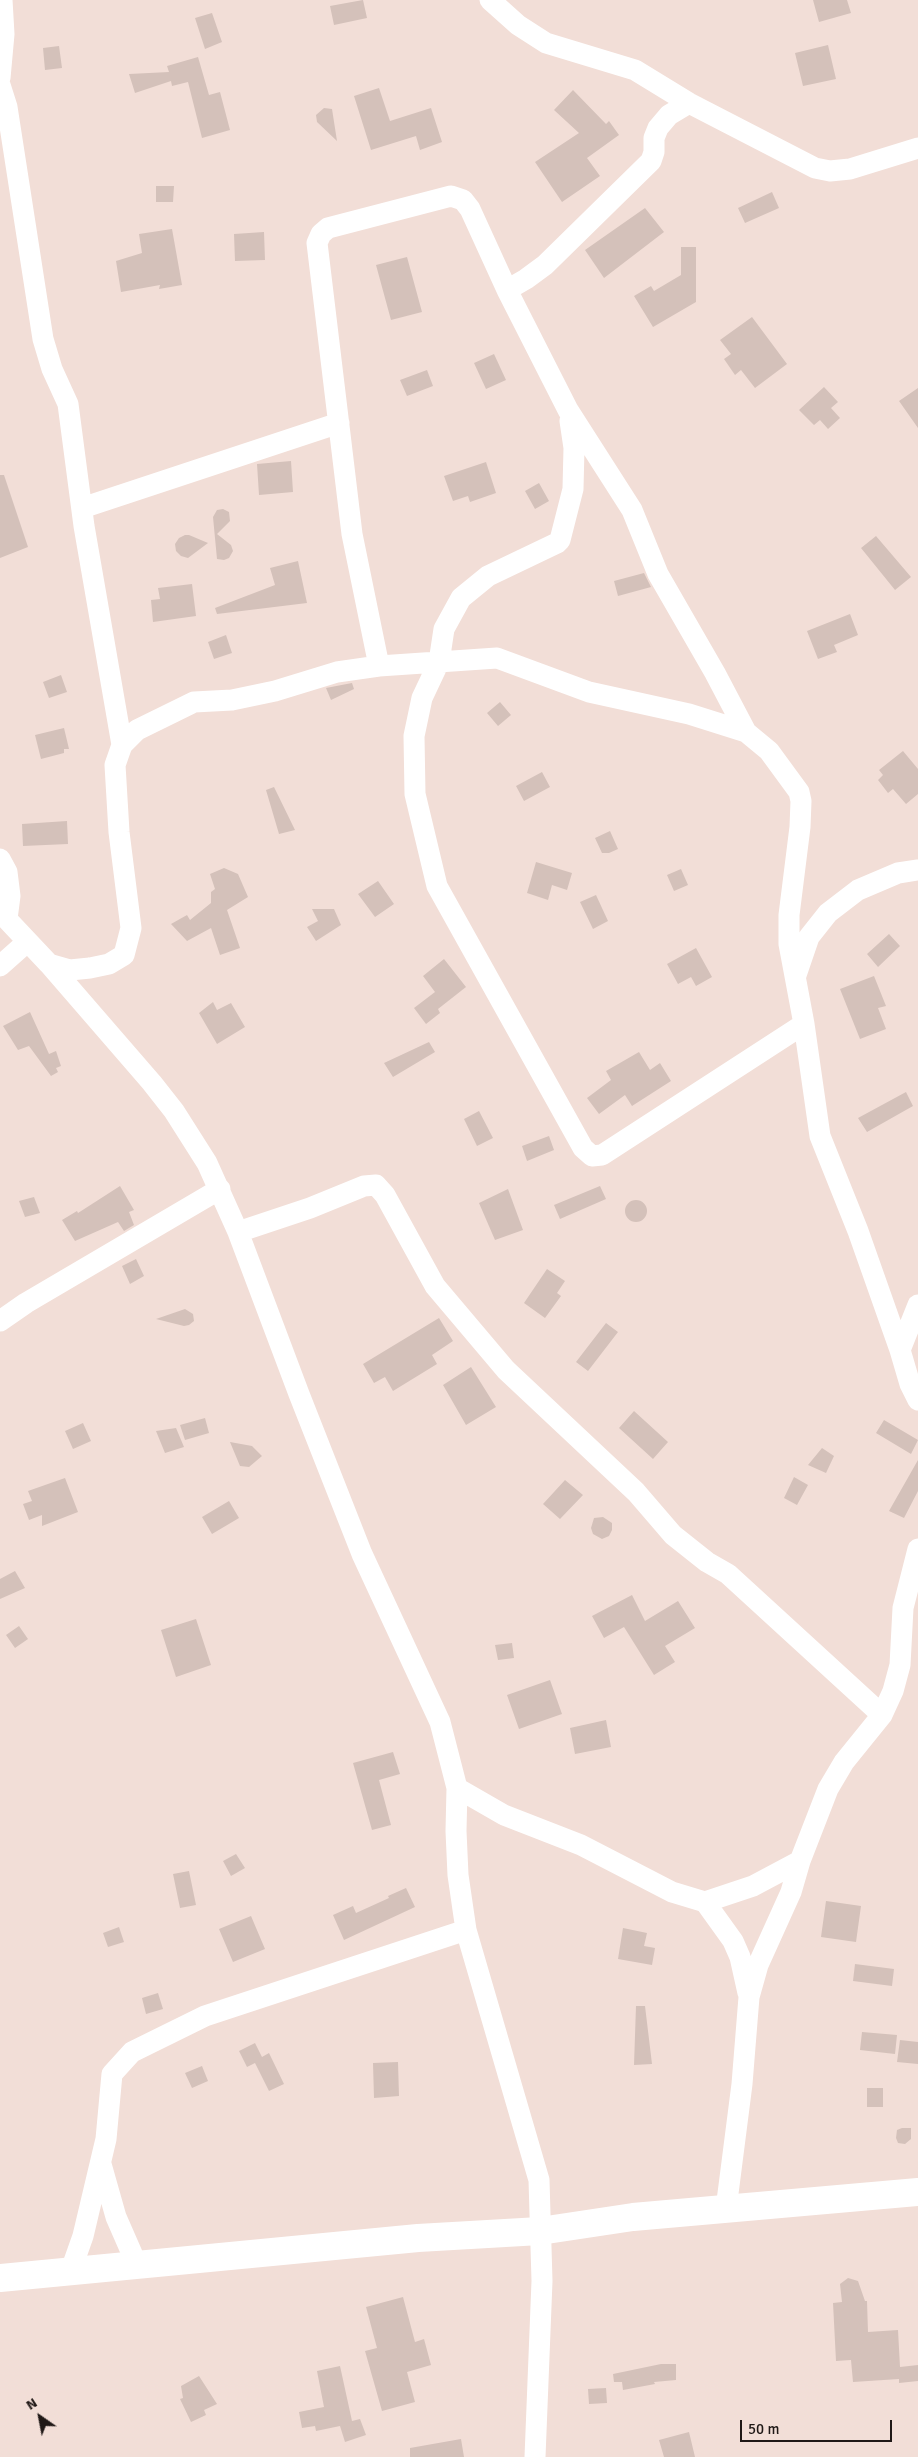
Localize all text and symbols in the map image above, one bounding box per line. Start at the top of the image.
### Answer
north arrow [15,2392,65,2442]
text: N [23,2394,40,2414]
scale bar [743,2410,896,2442]
text: 50 m [748,2420,779,2438]

